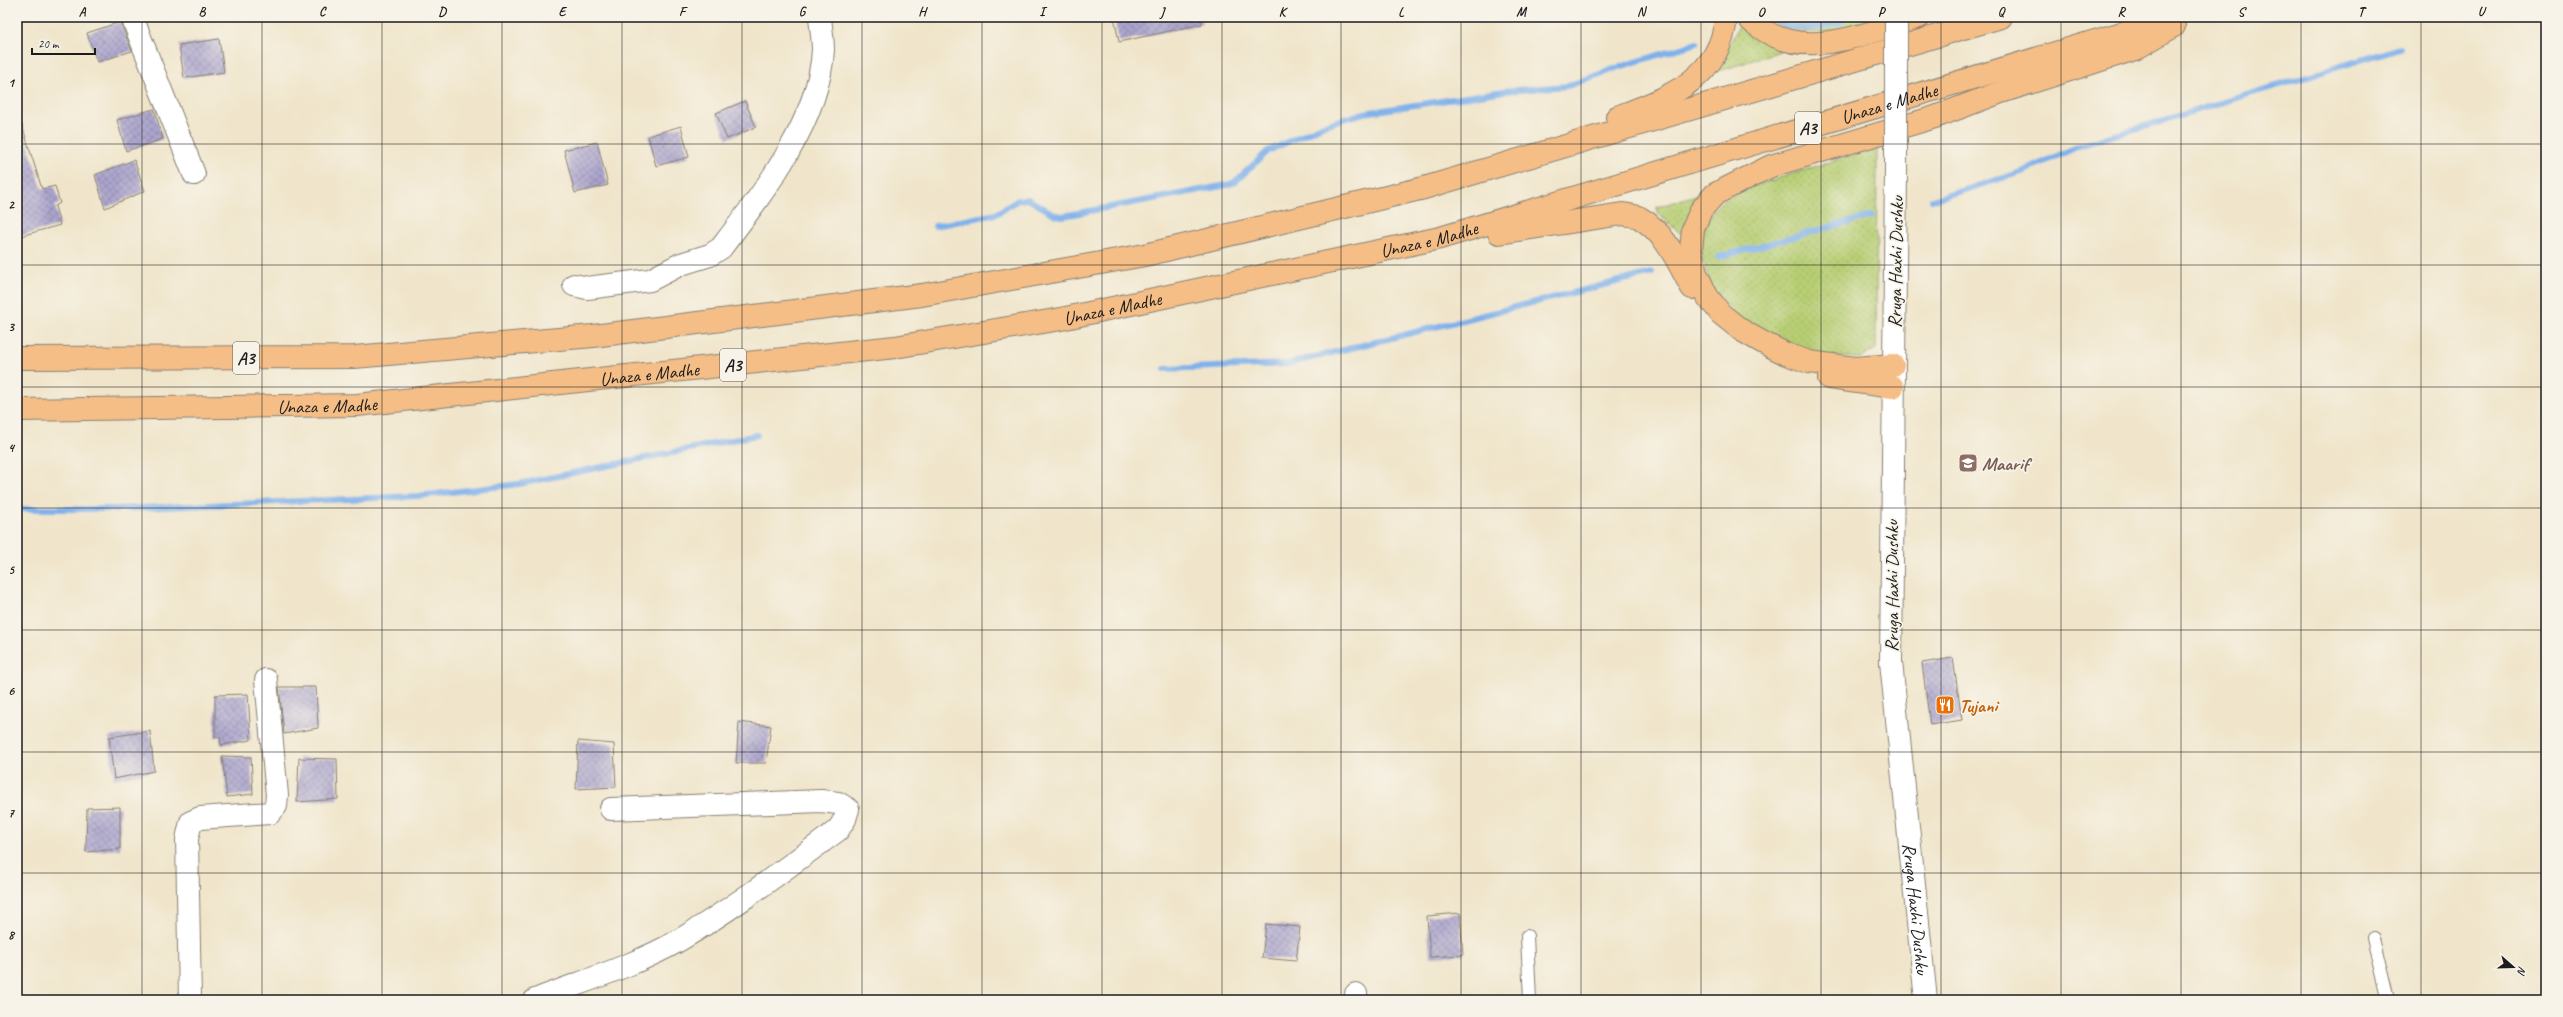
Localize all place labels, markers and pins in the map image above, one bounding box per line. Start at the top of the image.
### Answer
school or university icon: Maarif [1957,452,1979,474]
place label: Maarif [1982,452,2033,476]
restaurant icon: Tujani [1934,694,1956,716]
place label: Tujani [1959,694,2000,718]

